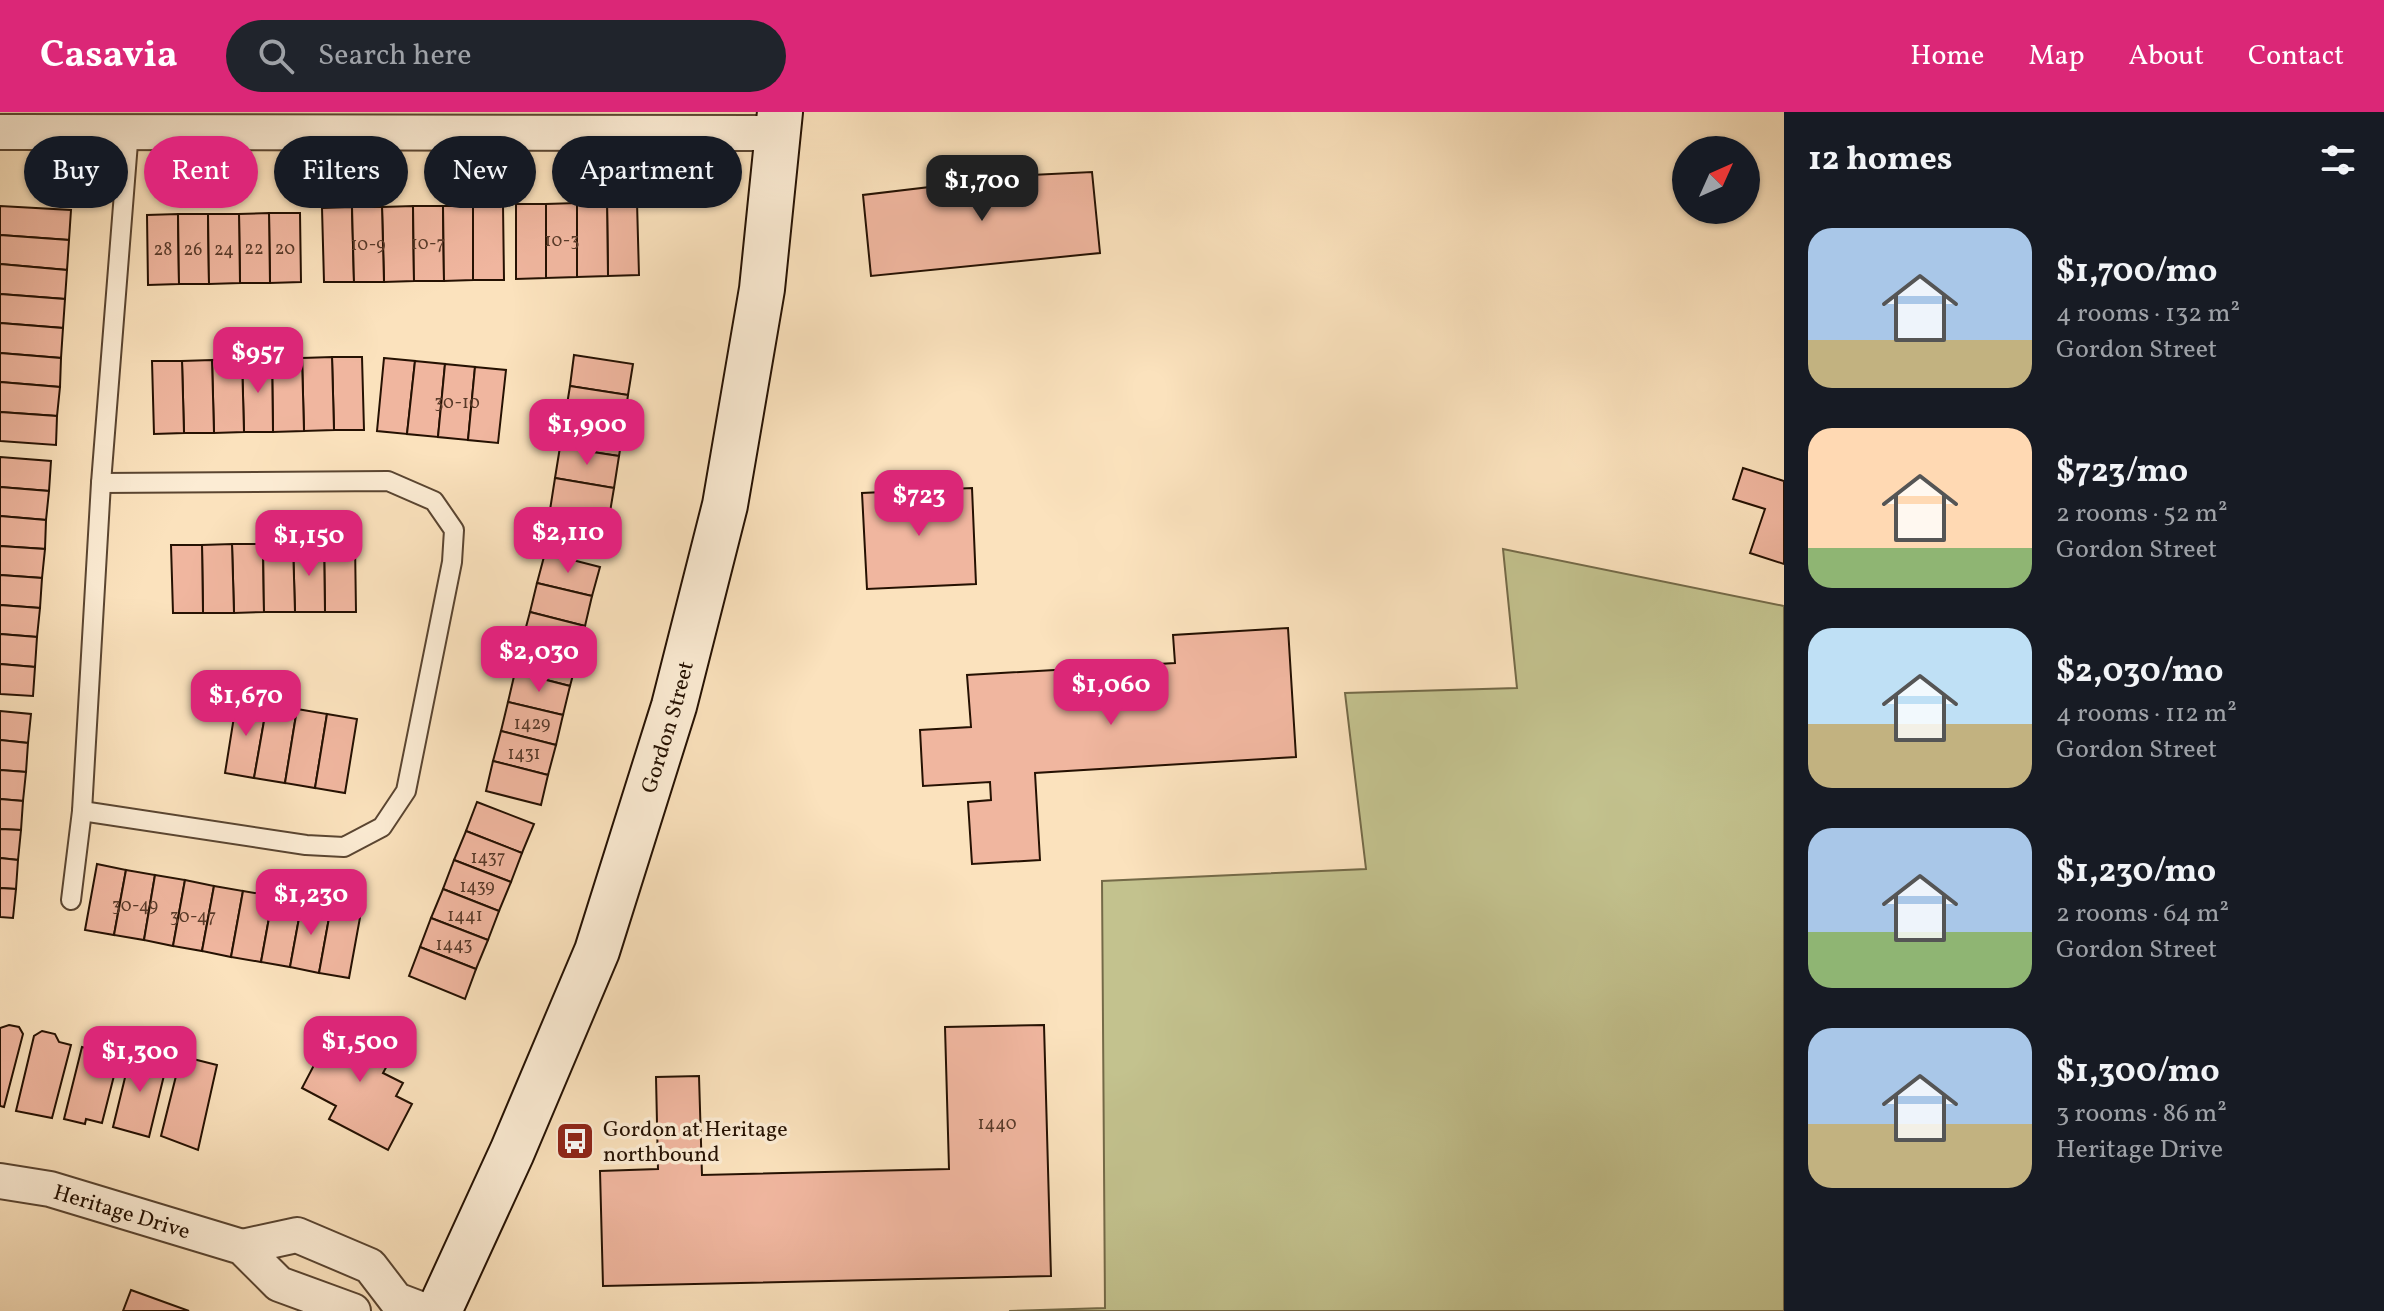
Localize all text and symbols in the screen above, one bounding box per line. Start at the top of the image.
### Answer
search box [226,20,786,92]
text: Casavia [40,30,178,83]
icon: search [254,34,298,78]
text: Search here [318,35,471,77]
text: Home [1910,37,1984,76]
text: Map [2028,37,2084,76]
text: About [2128,37,2204,76]
text: Contact [2248,37,2344,76]
chip: Buy [24,136,128,208]
chip: Rent [144,136,258,208]
chip: Filters [274,136,408,208]
chip: New [424,136,536,208]
chip: Apartment [552,136,742,208]
north arrow [1672,136,1760,224]
map controls [1672,136,1760,224]
text: 12 homes [1808,137,1952,184]
icon: filters [2316,138,2360,182]
pin: $1,700 [917,155,1047,223]
text: $1,700 [944,163,1020,199]
house number: 10-3 [544,229,580,254]
house number: 10-7 [411,232,445,257]
house number: 10-9 [350,233,386,258]
house number: 22 [244,237,264,262]
house number: 20 [275,237,295,262]
house number: 28 [154,238,172,263]
house number: 26 [184,238,202,263]
house number: 24 [214,238,234,263]
text: $1,700/mo [2056,249,2218,296]
icon: home [1872,260,1968,356]
text: 4 rooms · 132 m² [2056,296,2240,332]
pin: $957 [211,327,305,395]
text: Gordon Street [2056,332,2217,368]
text: $957 [231,335,285,371]
house number: 30-10 [434,391,480,416]
pin: $1,900 [522,399,652,467]
text: $1,900 [547,407,627,443]
text: $723/mo [2056,449,2188,496]
icon: home [1872,460,1968,556]
pin: $723 [872,470,966,538]
text: $723 [892,478,946,514]
text: 2 rooms · 52 m² [2056,496,2228,532]
pin: $2,110 [503,507,633,575]
pin: $1,150 [244,510,374,578]
text: $2,110 [532,515,604,551]
text: $1,150 [273,518,345,554]
text: Gordon Street [2056,532,2217,568]
pin: $2,030 [474,626,604,694]
text: $2,030 [499,634,579,670]
text: $2,030/mo [2056,649,2224,696]
street label: Gordon Street [635,658,703,797]
pin: $1,060 [1046,659,1176,727]
icon: home [1872,660,1968,756]
text: $1,060 [1072,667,1150,703]
pin: $1,670 [181,670,311,738]
text: $1,670 [209,678,283,714]
text: 4 rooms · 112 m² [2056,696,2237,732]
house number: 1429 [514,712,550,737]
text: Gordon Street [2056,732,2217,768]
house number: 1431 [507,742,541,767]
house number: 1437 [471,846,505,871]
text: $1,230/mo [2056,849,2216,896]
icon: home [1872,860,1968,956]
pin: $1,230 [246,869,376,937]
house number: 1439 [459,875,495,900]
text: $1,230 [274,877,348,913]
house number: 30-49 [112,894,158,919]
text: 2 rooms · 64 m² [2056,896,2229,932]
house number: 1441 [447,904,483,929]
house number: 30-47 [170,905,216,930]
text: Gordon Street [2056,932,2217,968]
house number: 1443 [436,933,473,958]
pin: $1,500 [295,1016,425,1084]
text: $1,500 [322,1024,398,1060]
pin: $1,300 [75,1026,205,1094]
text: $1,300 [101,1034,179,1070]
text: $1,300/mo [2056,1049,2220,1096]
icon: home [1872,1060,1968,1156]
text: 3 rooms · 86 m² [2056,1096,2227,1132]
house number: 1440 [978,1112,1017,1137]
place label: Gordon at Heritage northbound [603,1115,788,1171]
bus stop icon: Gordon at Heritage northbound [554,1120,596,1162]
text: Heritage Drive [2056,1132,2223,1168]
street label: Heritage Drive [49,1178,194,1248]

